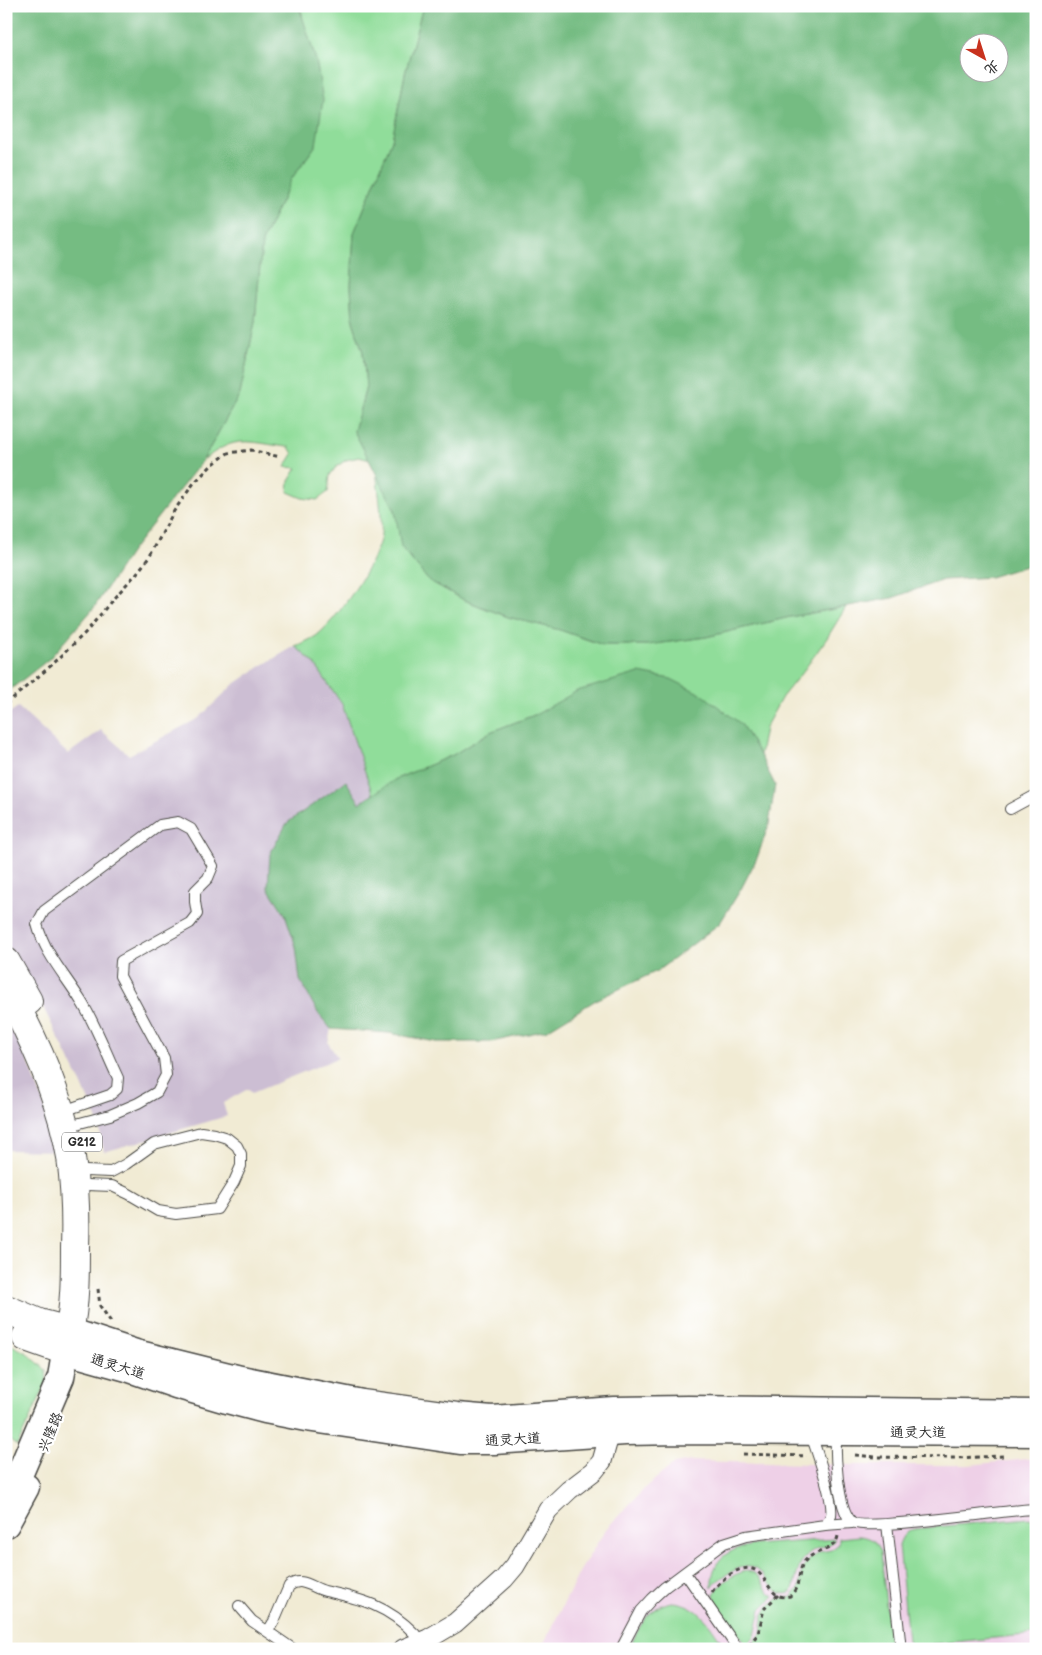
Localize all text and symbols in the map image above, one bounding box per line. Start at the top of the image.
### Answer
north arrow [960,32,1010,82]
text: 北 [981,57,1003,79]
road number: G212 [62,1132,102,1152]
street label: 通灵大道 [89,1350,147,1383]
street label: 兴隆路 [34,1410,66,1455]
street label: 通灵大道 [890,1424,946,1441]
street label: 通灵大道 [485,1430,541,1449]

